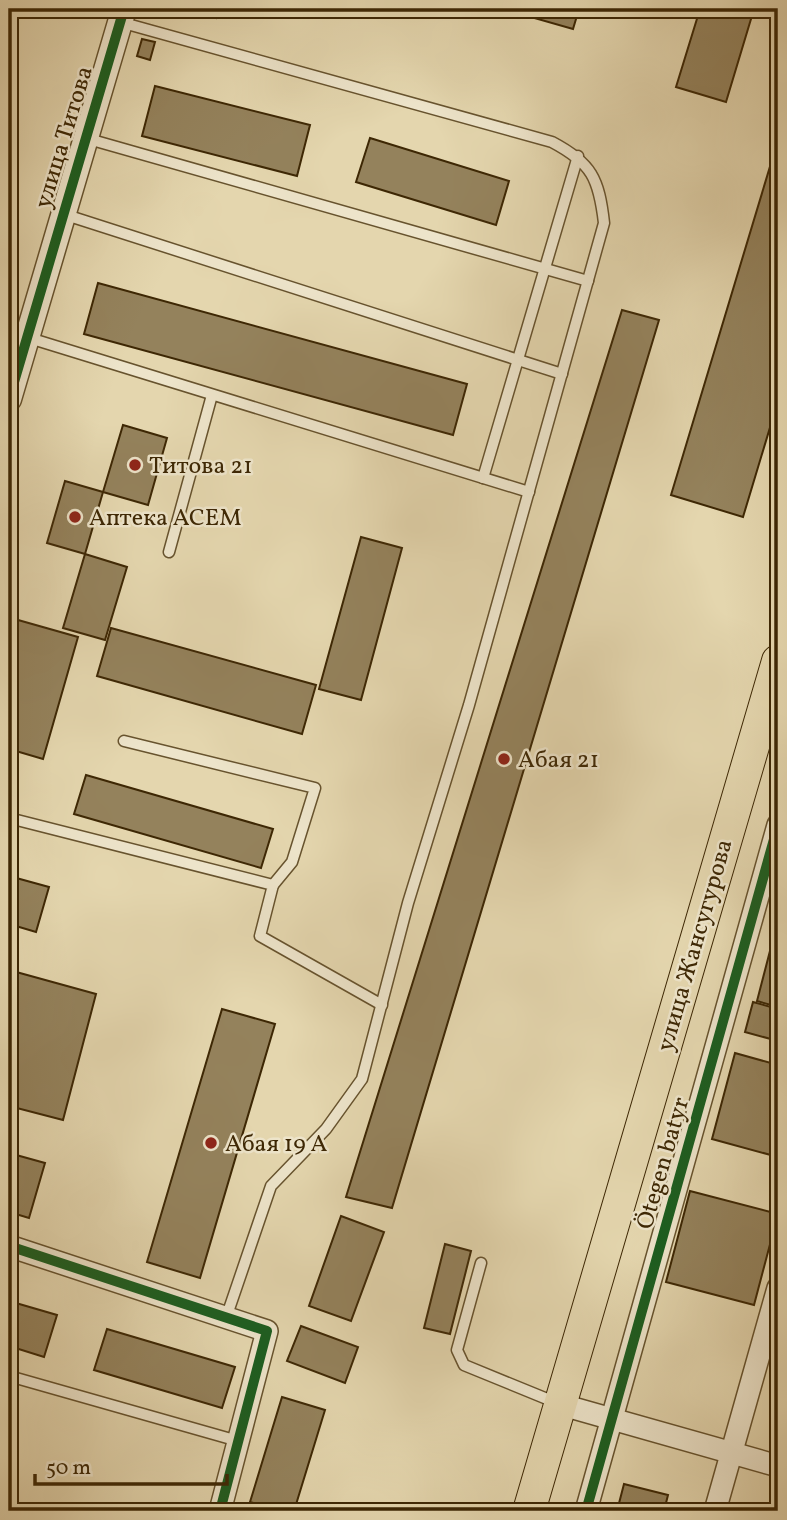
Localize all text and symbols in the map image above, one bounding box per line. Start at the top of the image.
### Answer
street label: улица Титова [27,62,103,213]
place label: Титова 21 [149,450,253,484]
marker: Титова 21 [127,457,143,473]
place label: Аптека АСЕМ [89,502,242,536]
marker: Аптека АСЕМ [67,509,83,525]
place label: Абая 21 [518,744,599,778]
marker: Абая 21 [496,751,512,767]
street label: улица Жансугурова [649,835,742,1056]
street label: Ötegen batyr [629,1093,699,1234]
place label: Абая 19 А [225,1128,327,1162]
marker: Абая 19 А [203,1135,219,1151]
scale bar [35,1443,228,1487]
text: 50 m [46,1454,91,1483]

